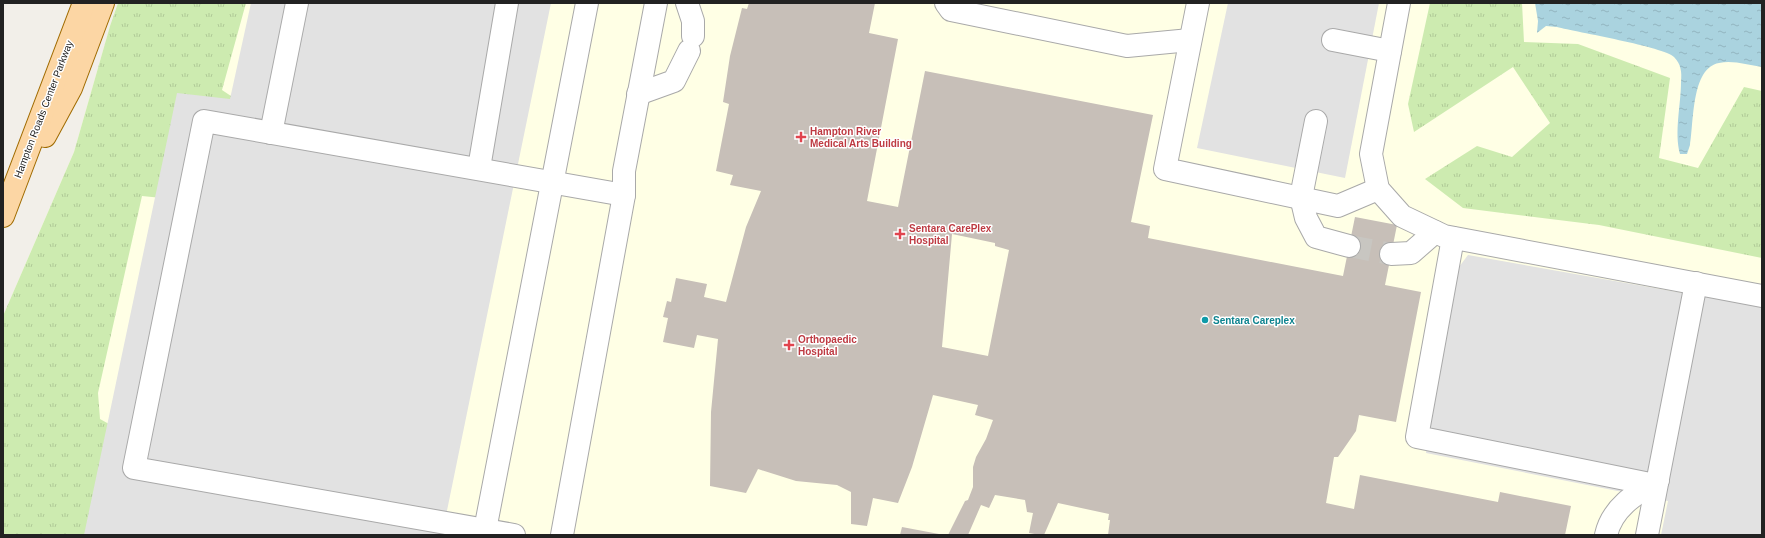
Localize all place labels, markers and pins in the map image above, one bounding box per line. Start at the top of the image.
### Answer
place label: Hampton River Medical Arts Building [810,126,912,149]
marker: Hampton River Medical Arts Building [795,131,807,143]
place label: Sentara CarePlex Hospital [909,223,992,246]
marker: Sentara CarePlex Hospital [894,228,906,240]
marker: Sentara Careplex [1200,315,1210,325]
place label: Sentara Careplex [1213,315,1295,326]
place label: Orthopaedic Hospital [798,334,857,357]
marker: Orthopaedic Hospital [783,339,795,351]

